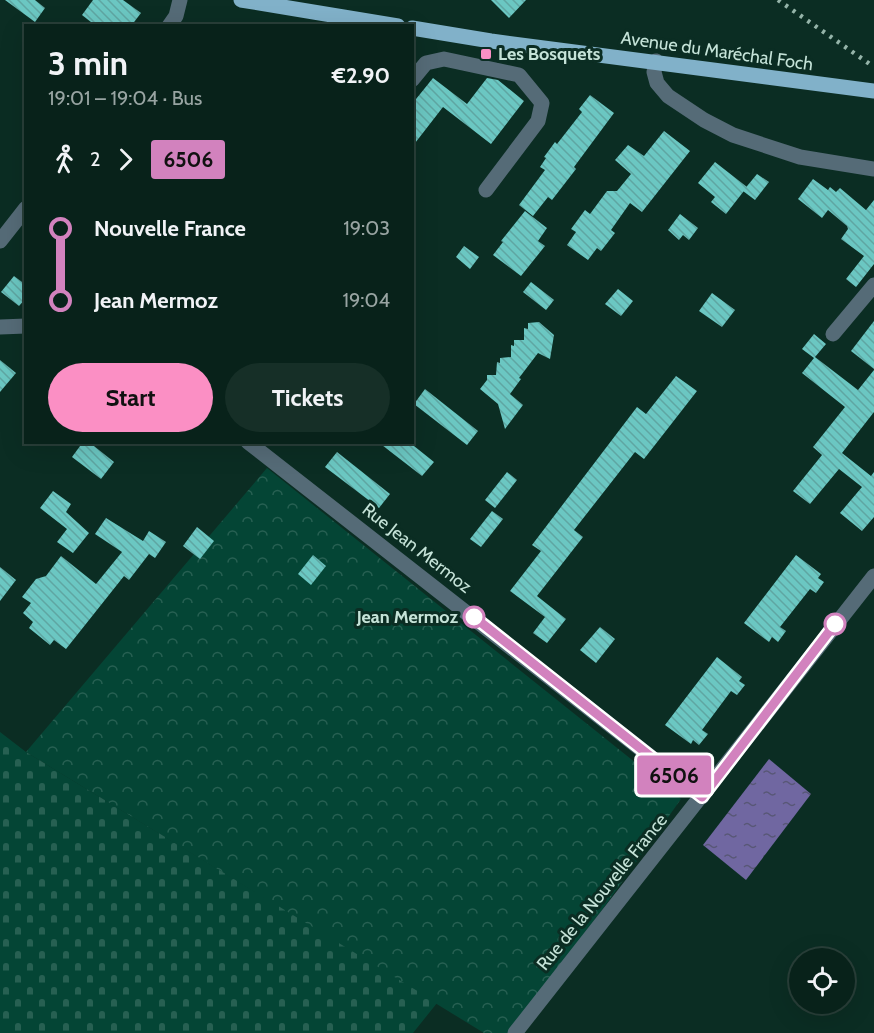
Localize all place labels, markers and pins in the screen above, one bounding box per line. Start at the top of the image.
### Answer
place label: Les Bosquets [498,43,601,65]
marker: Les Bosquets [479,47,493,61]
place label: Jean Mermoz [356,606,458,628]
marker: Jean Mermoz [463,606,485,628]
unlabelled marker [824,613,846,635]

